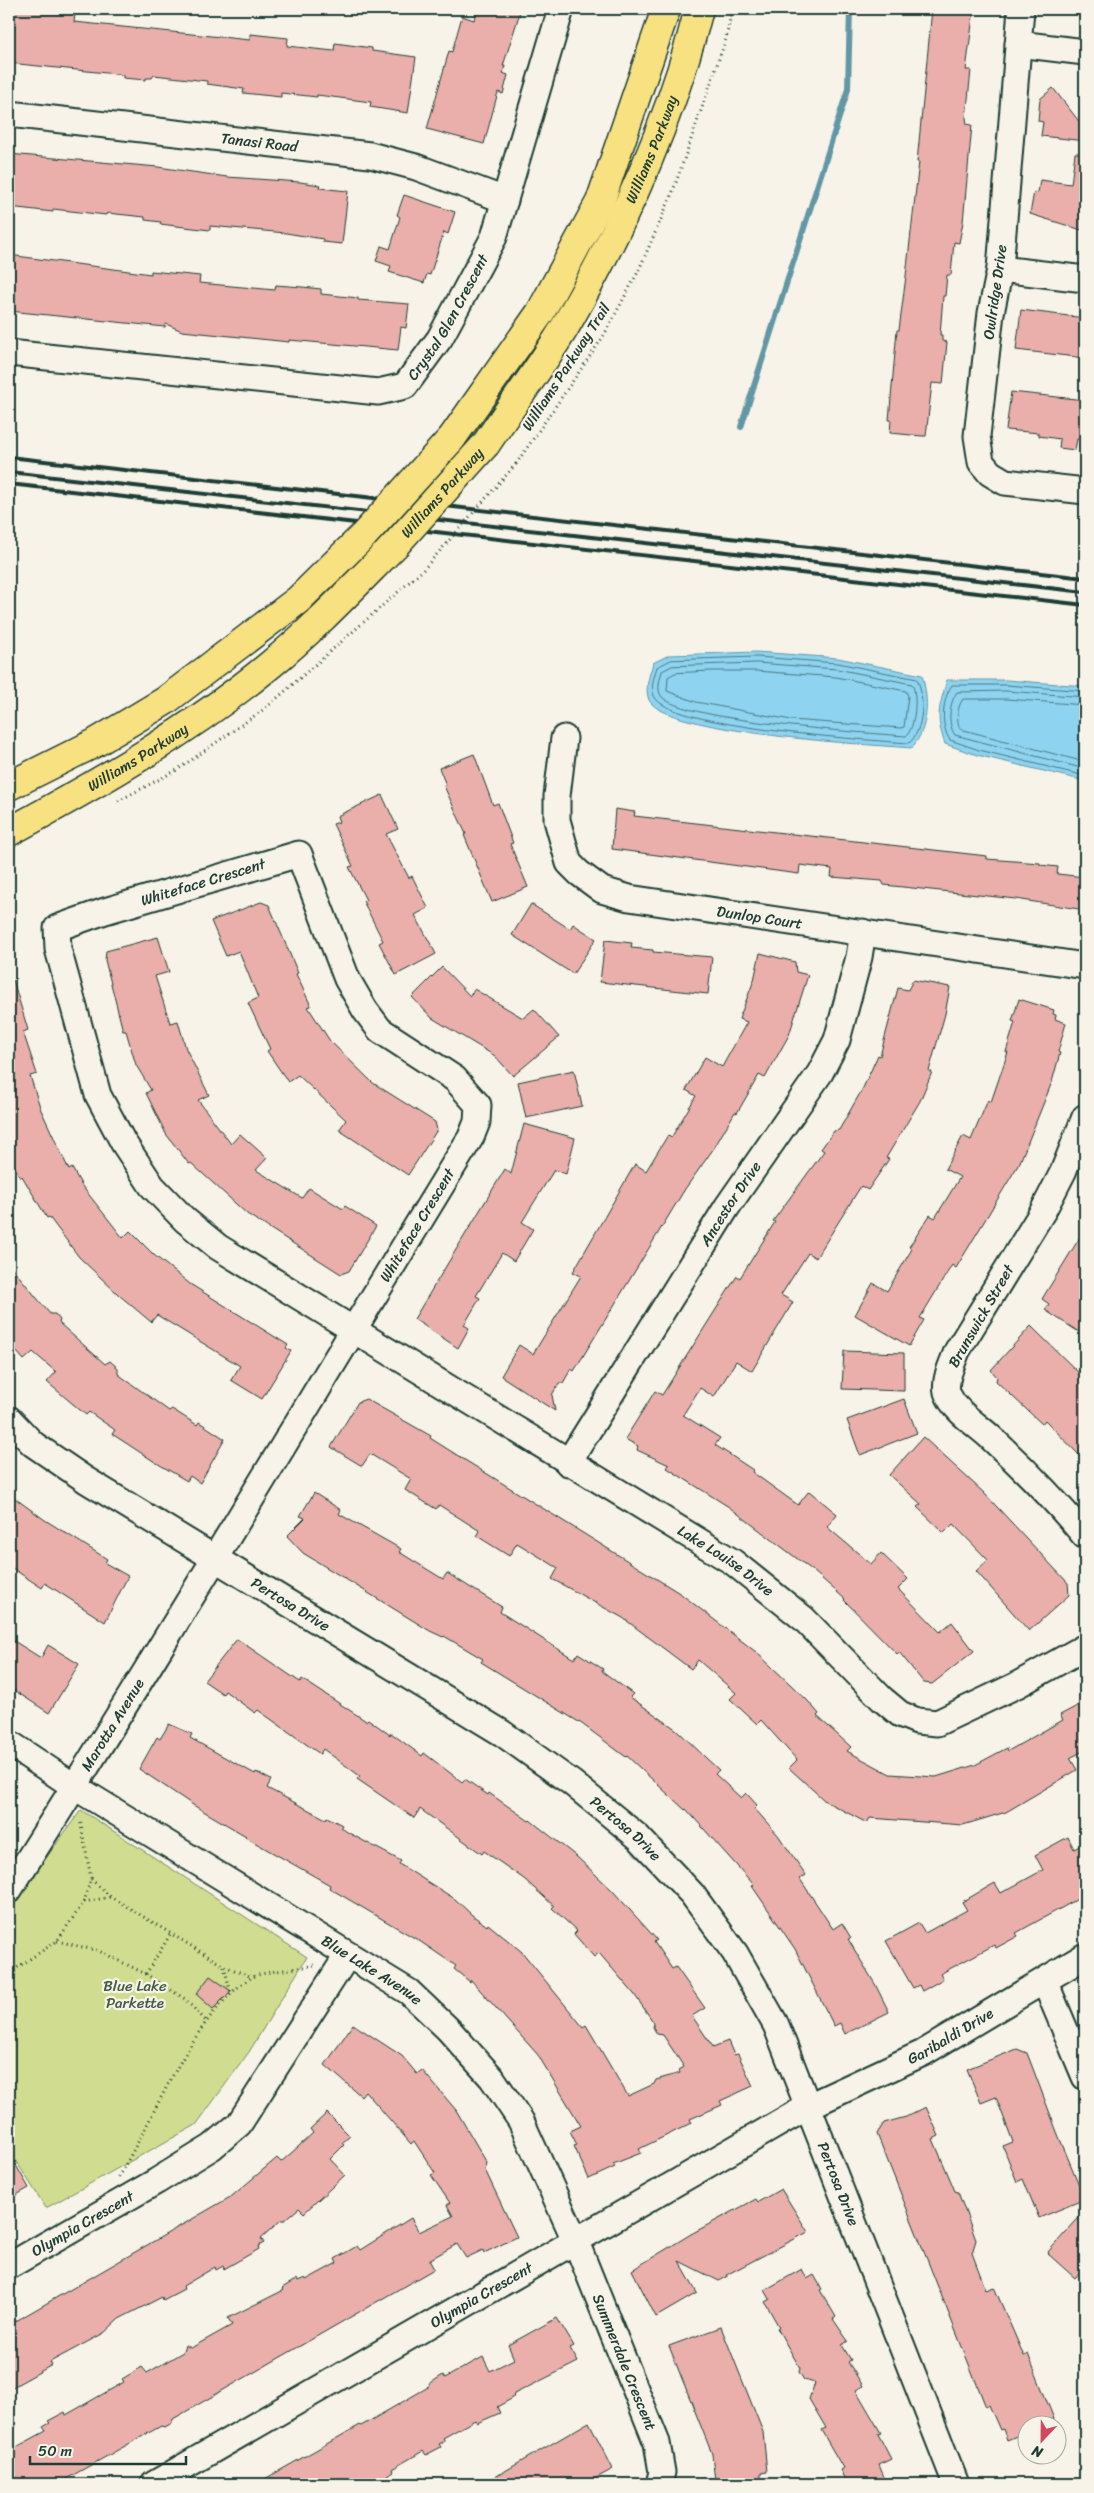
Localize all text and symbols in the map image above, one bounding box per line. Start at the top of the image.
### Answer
street label: Williams Parkway [618,92,685,208]
street label: Tanasi Road [220,125,300,160]
street label: Owlridge Drive [975,243,1015,341]
street label: Crystal Glen Crescent [400,249,496,386]
street label: Williams Parkway Trail [515,297,618,436]
street label: Williams Parkway [394,441,490,544]
street label: Williams Parkway [82,716,194,799]
street label: Whiteface Crescent [137,850,269,913]
street label: Dunlop Court [715,898,805,937]
street label: Ancestor Drive [692,1155,768,1252]
street label: Whiteface Crescent [372,1162,462,1287]
street label: Brunswick Street [941,1259,1022,1372]
street label: Lake Louise Drive [672,1518,780,1603]
street label: Pertosa Drive [246,1570,335,1639]
street label: Marotta Avenue [74,1673,151,1776]
street label: Pertosa Drive [584,1789,668,1868]
street label: Blue Lake Avenue [316,1928,429,2012]
park label: Blue Lake Parkette [103,1973,167,2016]
street label: Garibaldi Drive [903,2001,999,2072]
street label: Pertosa Drive [810,2138,867,2230]
street label: Olympia Crescent [26,2183,140,2264]
street label: Olympia Crescent [425,2255,539,2335]
street label: Summerdale Crescent [585,2290,664,2435]
north arrow [1016,2416,1066,2466]
scale bar [30,2433,186,2465]
text: 50 m [38,2438,73,2464]
text: N [1028,2438,1047,2465]

